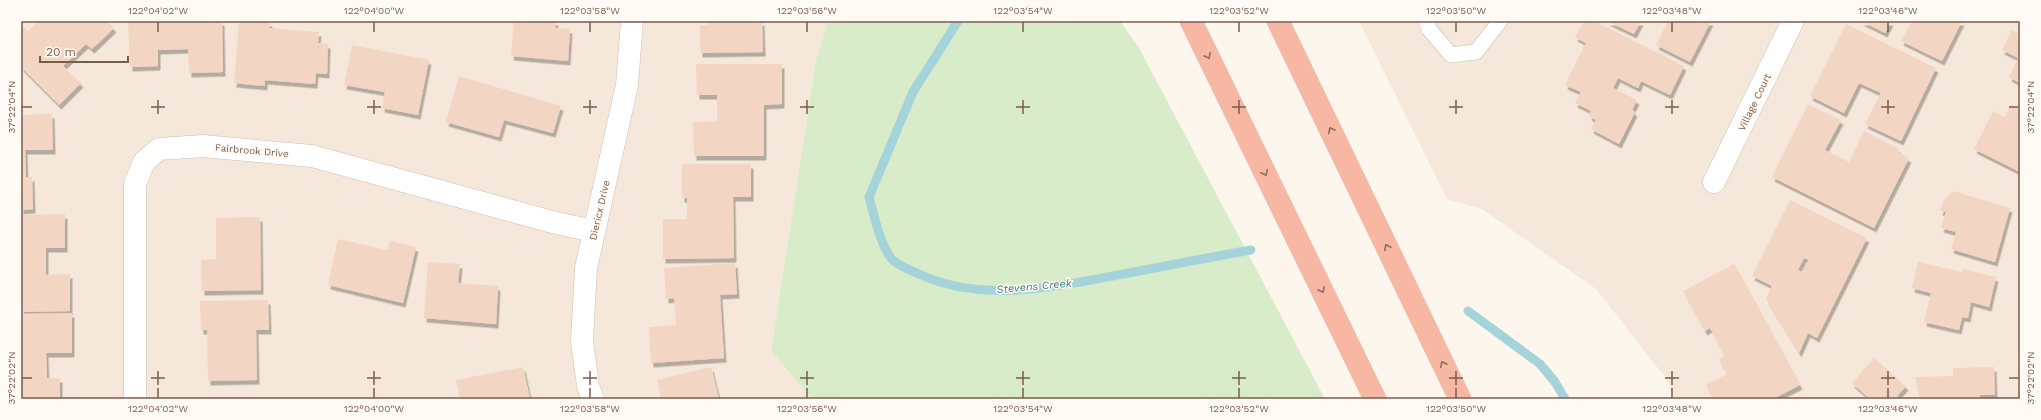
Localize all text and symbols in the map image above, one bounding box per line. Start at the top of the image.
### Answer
text: 122°04'02"W [128,5,188,16]
text: 122°04'00"W [344,5,405,16]
text: 122°03'58"W [560,5,620,16]
text: 122°03'56"W [777,5,837,16]
text: 122°03'54"W [993,5,1053,16]
text: 122°03'52"W [1209,5,1269,16]
text: 122°03'50"W [1426,5,1486,16]
text: 122°03'48"W [1642,5,1702,16]
text: 122°03'46"W [1858,5,1918,16]
scale bar [40,38,128,64]
text: 20 m [46,45,76,59]
one-way arrow [1203,52,1211,59]
street label: Village Court [1736,71,1773,133]
text: 37°22'04"N [6,81,17,133]
text: 37°22'04"N [2025,81,2036,133]
one-way arrow [1328,126,1336,134]
street label: Fairbrook Drive [215,142,289,159]
one-way arrow [1260,169,1268,176]
street label: Diericx Drive [587,179,612,241]
one-way arrow [1384,243,1392,251]
water label: Stevens Creek [996,277,1073,296]
one-way arrow [1317,286,1325,293]
text: 37°22'02"N [6,351,17,405]
text: 37°22'02"N [2025,351,2036,405]
one-way arrow [1440,361,1448,368]
text: 122°04'02"W [128,403,188,414]
text: 122°04'00"W [344,403,405,414]
text: 122°03'58"W [560,403,620,414]
text: 122°03'56"W [777,403,837,414]
text: 122°03'54"W [993,403,1053,414]
text: 122°03'52"W [1209,403,1269,414]
text: 122°03'50"W [1426,403,1486,414]
text: 122°03'48"W [1642,403,1702,414]
text: 122°03'46"W [1858,403,1918,414]

